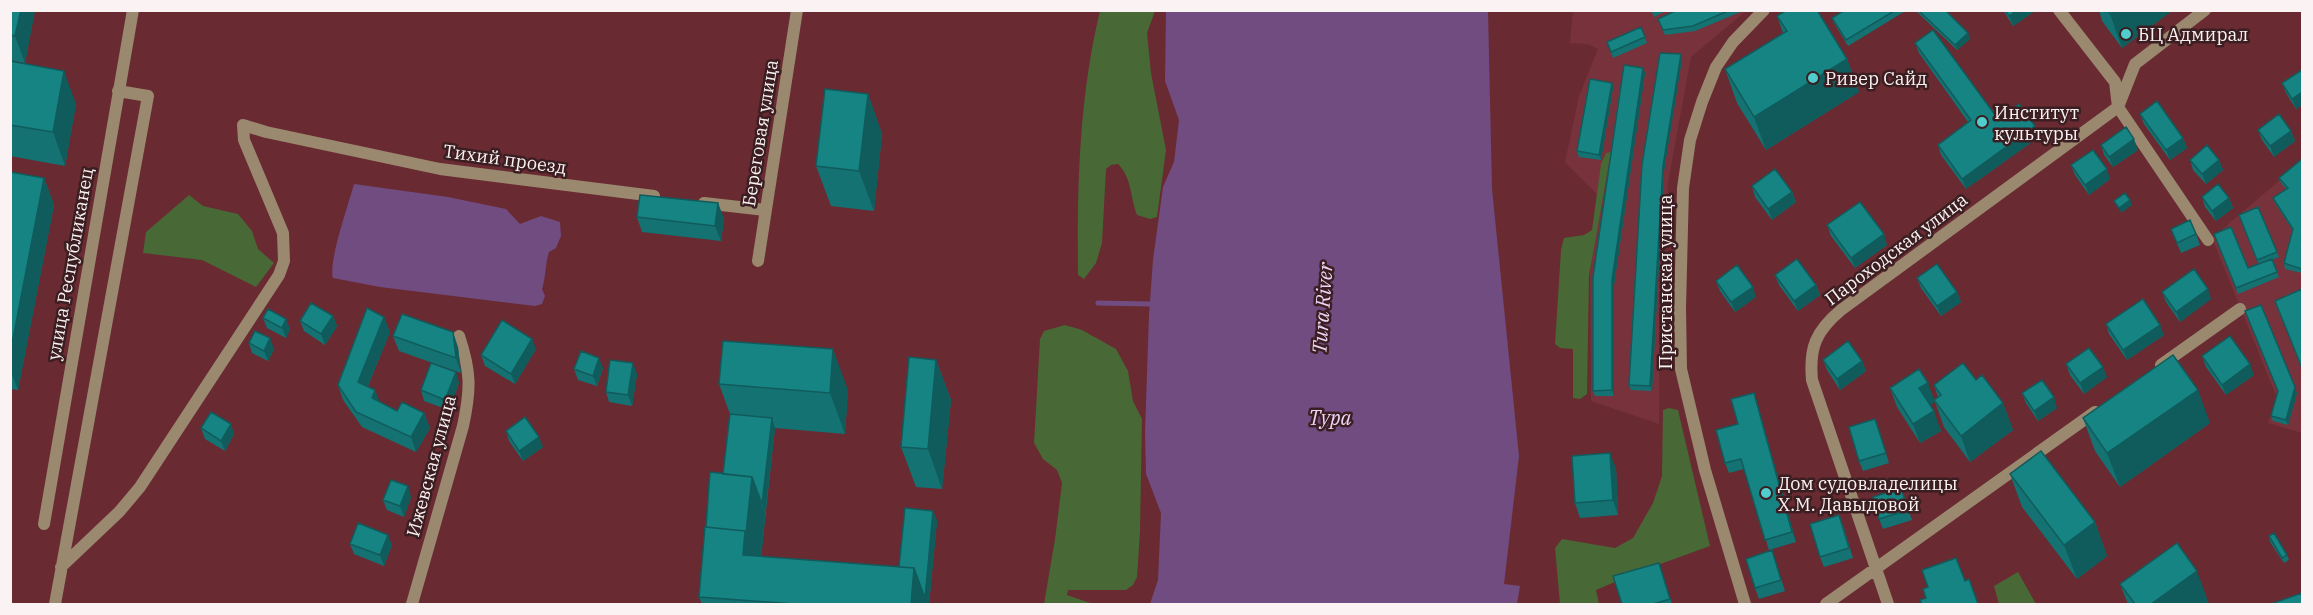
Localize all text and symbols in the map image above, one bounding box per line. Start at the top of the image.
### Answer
place label: БЦ Адмирал [2138,23,2248,46]
marker: БЦ Адмирал [2119,27,2133,41]
street label: Береговая улица [737,58,783,208]
place label: Ривер Сайд [1825,67,1927,90]
marker: Ривер Сайд [1806,71,1820,85]
place label: Институт культуры [1994,101,2079,145]
marker: Институт культуры [1975,115,1989,129]
street label: Тихий проезд [442,139,568,179]
street label: улица Республиканец [42,166,98,362]
street label: Пароходская улица [1820,188,1972,310]
street label: Пристанская улица [1654,194,1677,369]
water label: Tura River [1305,260,1339,355]
street label: Ижевская улица [401,393,461,539]
water label: Тура [1309,404,1352,431]
place label: Дом судовладелицы Х.М. Давыдовой [1778,472,1958,516]
marker: Дом судовладелицы Х.М. Давыдовой [1759,486,1773,500]

